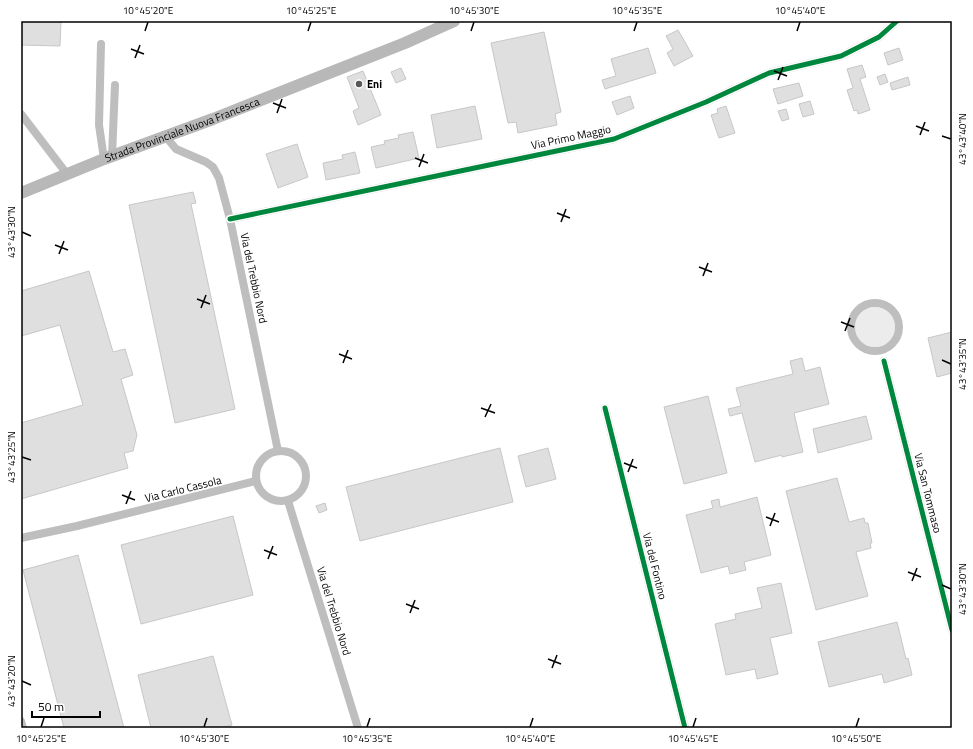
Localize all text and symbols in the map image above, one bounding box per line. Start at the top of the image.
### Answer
text: 10°45'20"E [123,3,174,18]
text: 10°45'25"E [286,3,337,18]
text: 10°45'30"E [449,3,500,18]
text: 10°45'35"E [612,3,663,18]
text: 10°45'40"E [775,3,826,18]
place label: Eni [367,76,382,92]
marker: Eni [354,79,364,89]
street label: Strada Provinciale Nuova Francesca [102,93,262,166]
text: 43°43'40"N [955,113,970,165]
street label: Via Primo Maggio [530,121,613,153]
text: 43°43'30"N [4,206,19,258]
street label: Via del Trebbio Nord [237,231,271,325]
text: 43°43'35"N [955,338,970,390]
text: 43°43'25"N [4,431,19,483]
street label: Via San Tommaso [910,451,946,535]
street label: Via Carlo Cassola [143,472,223,506]
street label: Via del Fontino [639,531,671,601]
text: 43°43'30"N [955,563,970,615]
street label: Via del Trebbio Nord [313,565,355,658]
text: 43°43'20"N [4,655,19,707]
scale bar [32,693,100,719]
text: 50 m [38,697,64,716]
text: 10°45'25"E [16,731,67,746]
text: 10°45'30"E [179,731,230,746]
text: 10°45'35"E [342,731,393,746]
text: 10°45'40"E [505,731,556,746]
text: 10°45'45"E [668,731,719,746]
text: 10°45'50"E [831,731,882,746]

